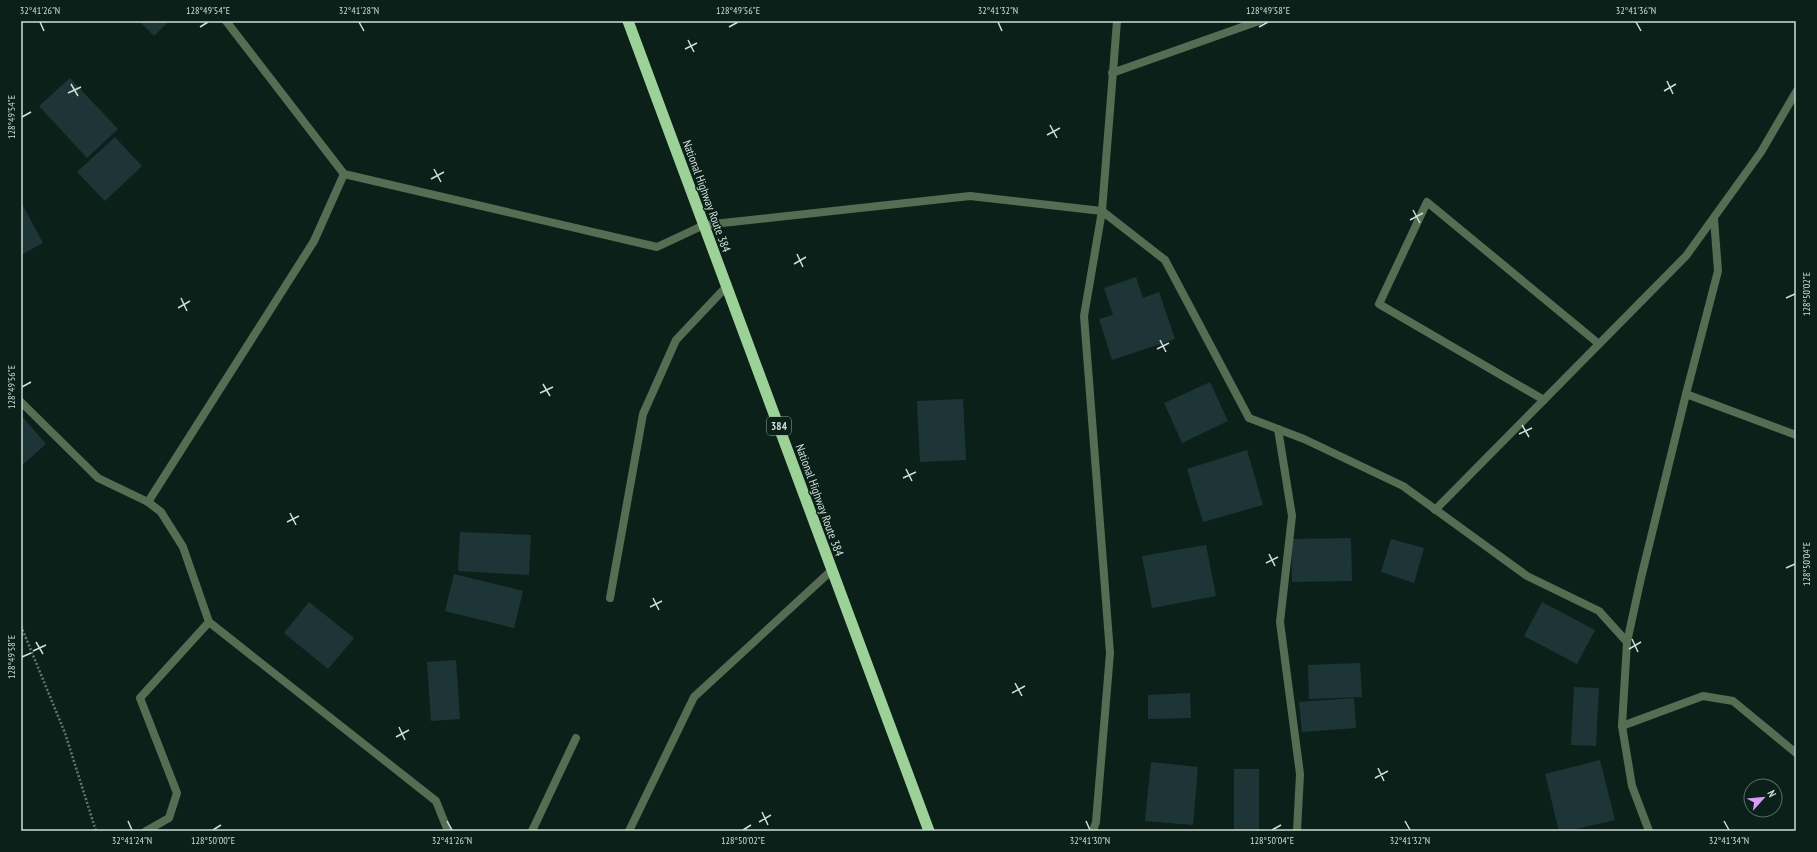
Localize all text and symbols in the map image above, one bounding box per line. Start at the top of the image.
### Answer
text: 32°41'26"N [20,4,60,17]
text: 128°49'54"E [186,4,230,17]
text: 32°41'28"N [339,4,379,17]
text: 128°49'56"E [716,4,760,17]
text: 32°41'32"N [978,4,1018,17]
text: 128°49'58"E [1246,4,1290,17]
text: 32°41'36"N [1616,4,1656,17]
text: 128°49'54"E [5,95,18,139]
street label: National Highway Route 384 [680,138,735,255]
text: 128°50'02"E [1800,272,1813,316]
text: 128°49'56"E [5,365,18,409]
road number: 384 [767,417,791,435]
street label: National Highway Route 384 [793,442,848,559]
text: 128°50'04"E [1800,542,1813,586]
text: 128°49'58"E [5,635,18,679]
north arrow [1743,778,1783,818]
text: N [1764,788,1780,799]
text: 32°41'24"N [112,834,152,847]
text: 128°50'00"E [191,834,235,847]
text: 32°41'26"N [432,834,472,847]
text: 128°50'02"E [721,834,765,847]
text: 32°41'30"N [1070,834,1110,847]
text: 128°50'04"E [1250,834,1294,847]
text: 32°41'32"N [1390,834,1430,847]
text: 32°41'34"N [1709,834,1749,847]

